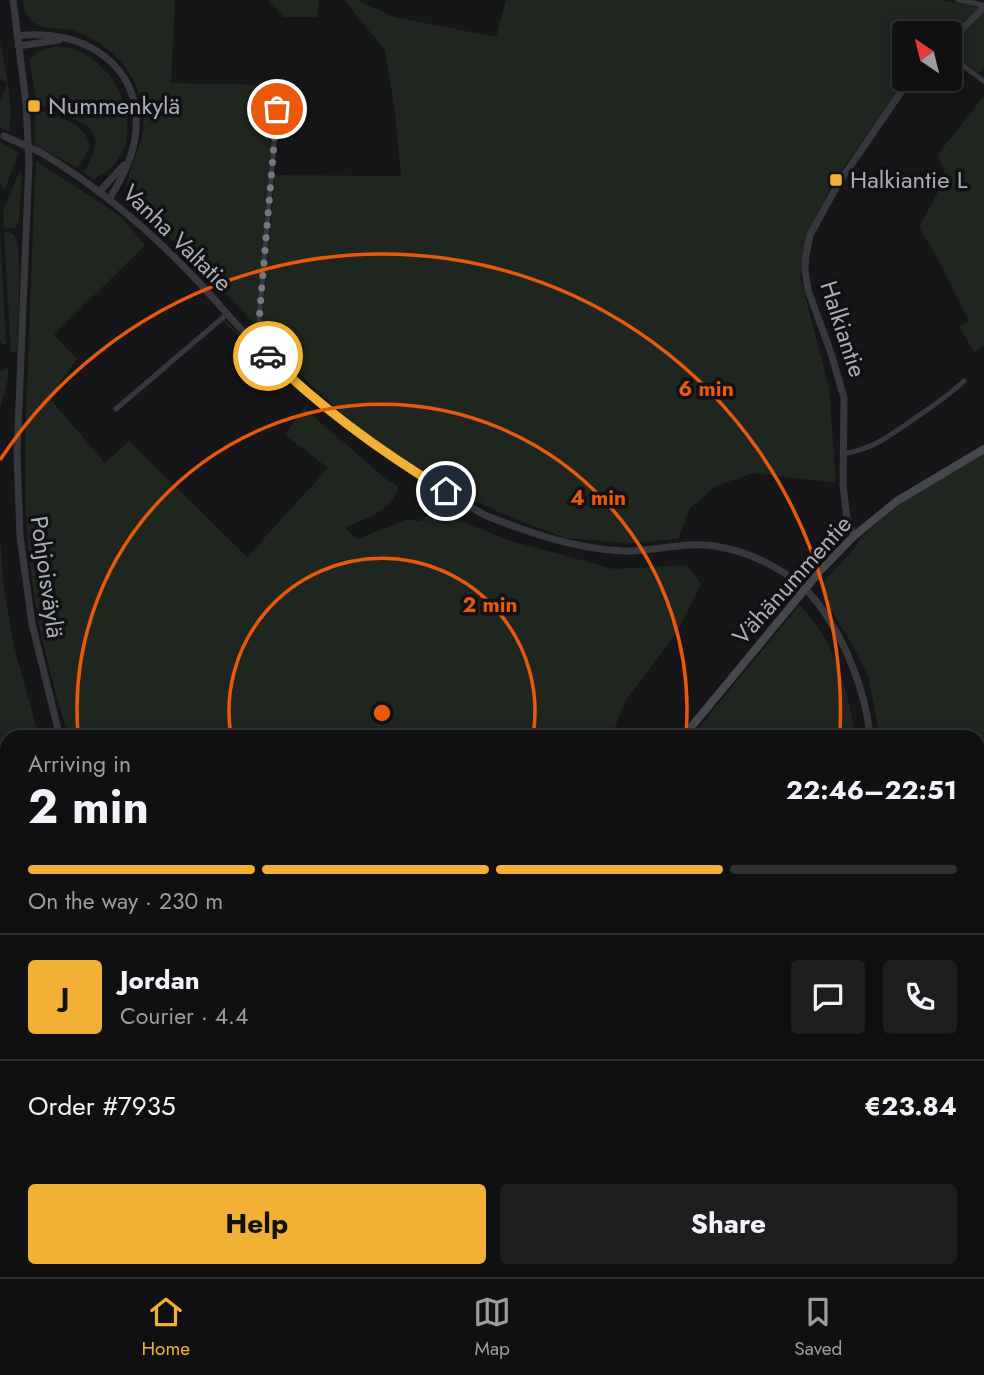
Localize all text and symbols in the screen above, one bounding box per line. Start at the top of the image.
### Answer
north arrow [892,21,962,91]
map controls [892,21,962,91]
pin [247,79,307,139]
place label: Nummenkylä [48,88,180,123]
icon: bag [258,90,296,128]
marker: Nummenkylä [26,98,42,114]
place label: Halkiantie L [850,162,968,197]
marker: Halkiantie L [828,172,844,188]
street label: Vanha Valtatie [114,176,240,299]
street label: Halkiantie [811,276,875,382]
courier [233,321,303,391]
icon: car [249,337,287,375]
text: 6 min [678,374,734,404]
pin [416,461,476,521]
icon: home [427,472,465,510]
text: 4 min [570,483,626,513]
street label: Vähänummentie [724,507,859,652]
street label: Pohjoisväylä [22,514,73,640]
text: 2 min [462,590,518,620]
centre of rings [370,701,394,725]
text: Arriving in [28,747,131,781]
text: 22:46–22:51 [786,771,957,809]
text: 2 min [28,774,149,840]
text: On the way · 230 m [28,884,223,918]
button: chat [791,960,865,1034]
button: phone [883,960,957,1034]
text: Jordan [120,961,200,999]
text: J [61,978,69,1016]
text: Courier · 4.4 [120,999,248,1033]
text: Order #7935 [28,1087,176,1125]
text: €23.84 [864,1087,957,1125]
button: Help [28,1184,486,1264]
button: Share [500,1184,957,1264]
tab: Home [142,1293,190,1362]
tab: Map [473,1293,511,1362]
tab: Saved [794,1293,842,1362]

